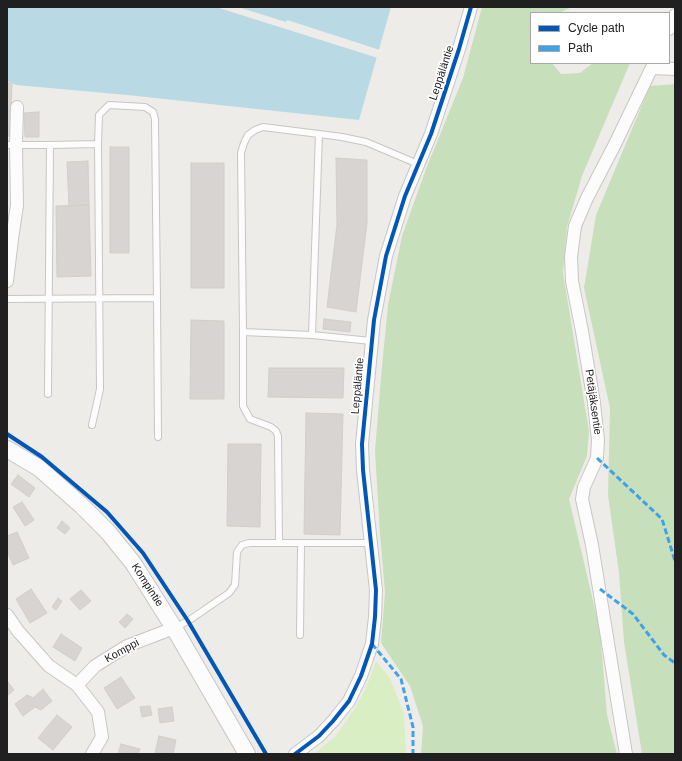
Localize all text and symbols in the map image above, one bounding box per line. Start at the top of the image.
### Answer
legend [530,12,670,64]
text: Cycle path [568,21,625,35]
text: Path [568,41,593,55]
street label: Leppäläntie [427,44,457,102]
street label: Leppäläntie [349,357,367,415]
street label: Petäjäksentie [582,368,604,436]
street label: Kompintie [128,561,166,609]
street label: Komppi [102,636,142,666]

